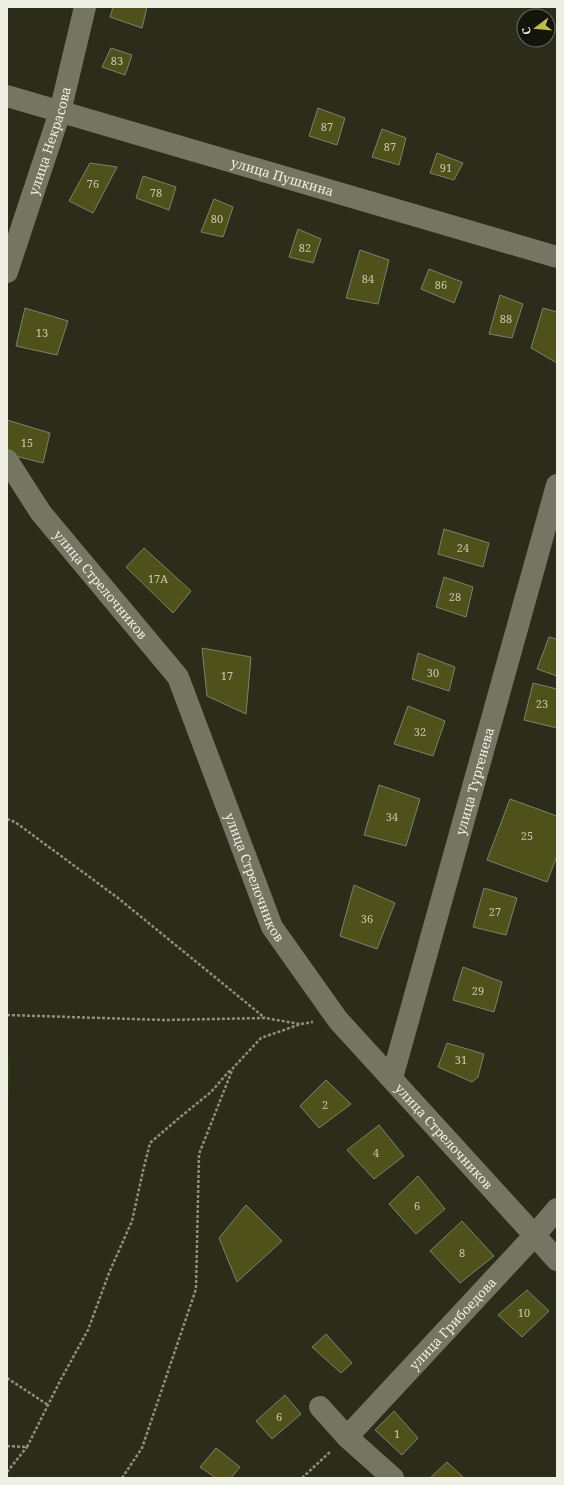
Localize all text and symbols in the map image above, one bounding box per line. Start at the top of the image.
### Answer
north arrow [516,8,556,48]
text: С [518,25,534,36]
house number: 83 [111,53,123,68]
street label: улица Некрасова [24,85,75,197]
house number: 87 [321,119,333,134]
house number: 87 [384,139,396,154]
street label: улица Пушкина [229,153,336,200]
house number: 91 [440,160,452,175]
house number: 76 [87,176,99,191]
house number: 78 [150,185,162,200]
house number: 80 [211,211,223,226]
house number: 82 [299,240,311,255]
house number: 84 [362,271,374,286]
house number: 86 [435,277,447,292]
house number: 88 [500,311,512,326]
house number: 13 [36,325,48,340]
house number: 15 [21,435,33,450]
street label: улица Стрелочников [50,526,152,643]
house number: 24 [457,540,469,555]
house number: 17А [148,571,168,586]
house number: 28 [449,589,461,604]
house number: 30 [427,665,439,680]
house number: 17 [221,668,233,683]
house number: 23 [536,696,548,711]
house number: 32 [414,724,426,739]
street label: улица Тургенева [451,725,498,837]
house number: 34 [386,809,398,824]
street label: улица Стрелочников [221,810,289,945]
house number: 25 [521,828,533,843]
house number: 27 [489,904,501,919]
house number: 36 [361,911,373,926]
house number: 29 [472,983,484,998]
house number: 31 [455,1052,467,1067]
street label: улица Стрелочников [391,1079,497,1193]
house number: 2 [322,1097,328,1112]
house number: 4 [373,1145,379,1160]
house number: 6 [414,1198,420,1213]
house number: 8 [459,1245,465,1260]
street label: улица Грибоедова [405,1273,500,1374]
house number: 10 [518,1305,530,1320]
house number: 6 [276,1409,282,1424]
house number: 1 [394,1426,400,1441]

